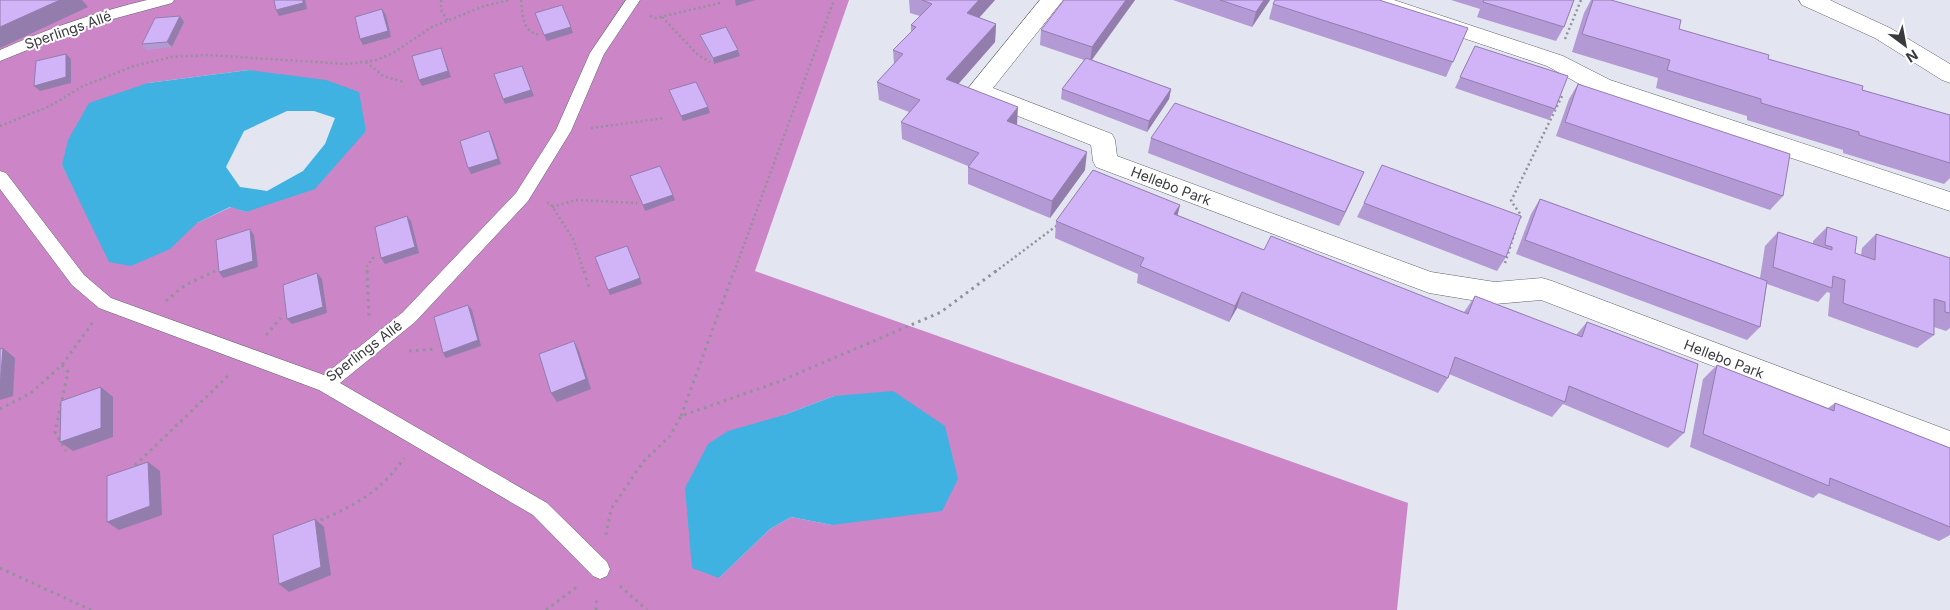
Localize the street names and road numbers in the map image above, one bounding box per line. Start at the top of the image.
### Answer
street label: Sperlings Allé [22,7,114,52]
street label: Hellebo Park [1129,162,1214,209]
street label: Sperlings Allé [322,316,405,385]
street label: Hellebo Park [1682,335,1767,382]

